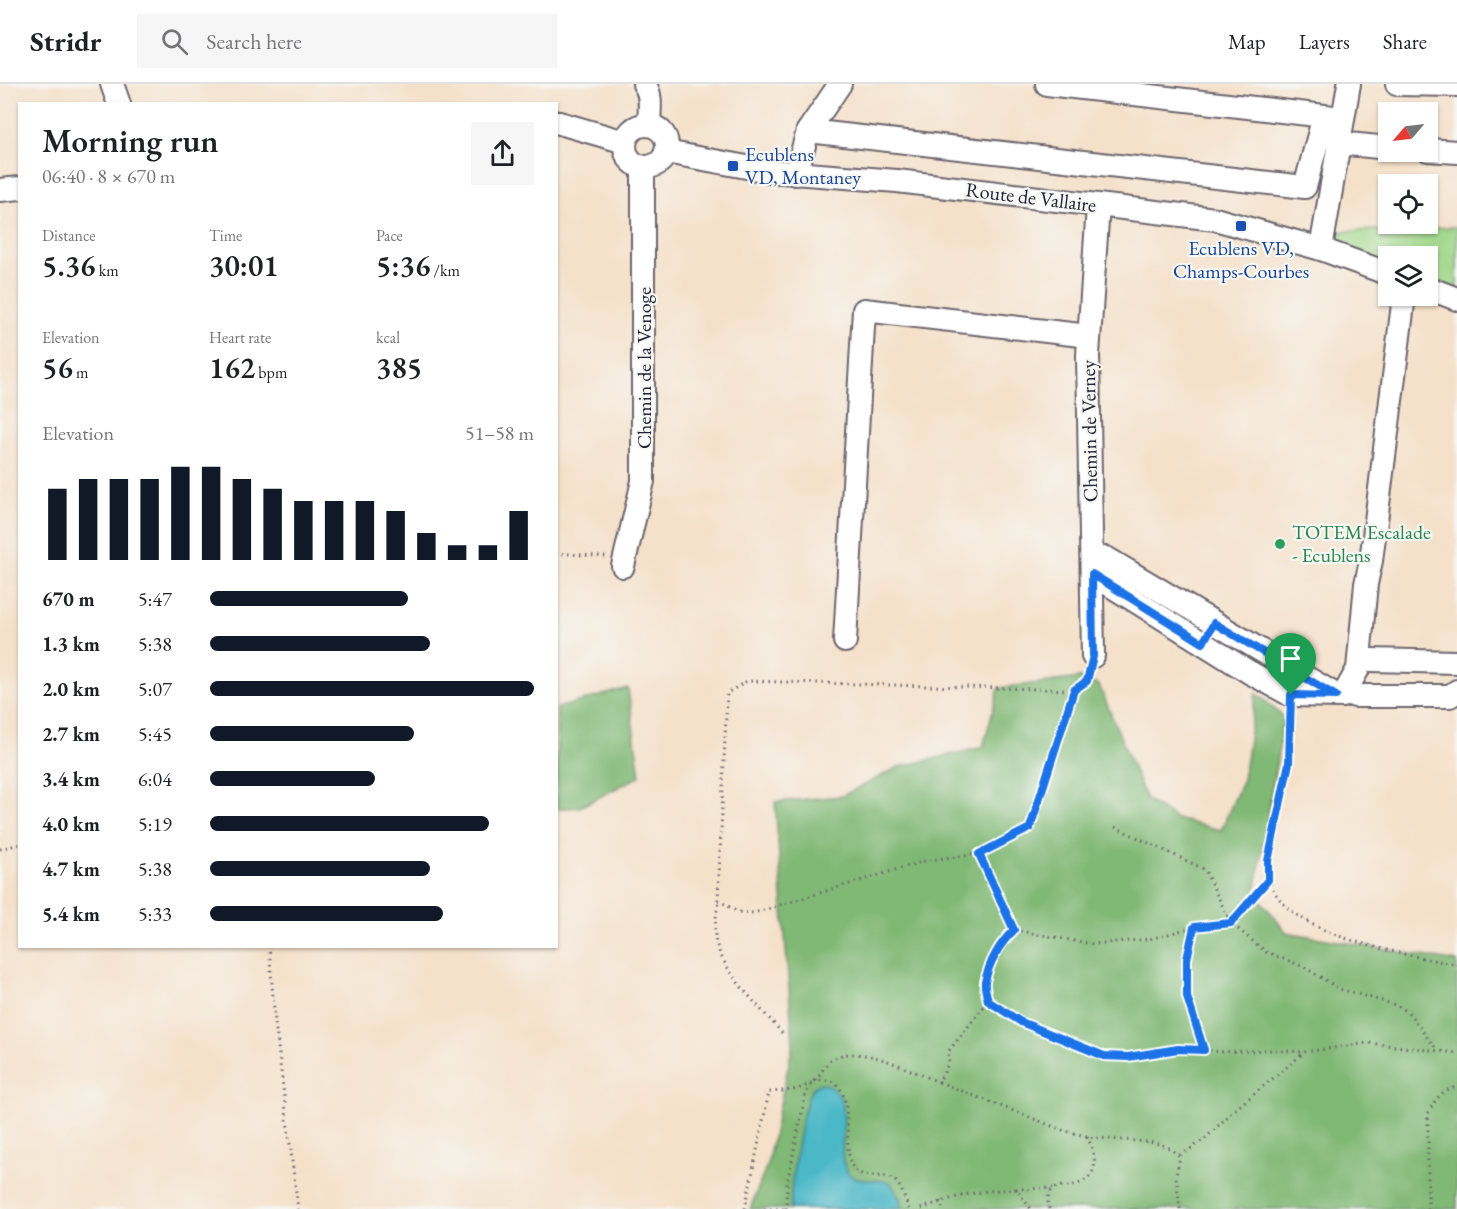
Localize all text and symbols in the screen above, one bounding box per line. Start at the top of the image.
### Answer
search box [137,14,557,68]
text: Stridr [30,23,101,59]
icon: search [158,25,191,58]
text: Search here [206,27,302,56]
text: Map [1228,28,1266,55]
text: Layers [1299,28,1350,55]
text: Share [1383,28,1427,55]
north arrow [1378,102,1438,162]
map controls [1378,102,1438,306]
text: Morning run [42,119,219,162]
button: share [471,122,534,185]
place label: Ecublens VD, Montaney [745,141,861,190]
marker: Ecublens VD, Montaney [726,159,740,173]
text: 06:40 · 8 × 670 m [42,163,175,189]
button: locate [1378,174,1438,234]
street label: Route de Vallaire [964,176,1098,218]
marker: Ecublens VD, Champs-Courbes [1234,219,1248,233]
text: Distance [42,225,95,246]
text: Time [209,225,242,246]
text: Pace [376,225,403,246]
place label: Ecublens VD, Champs-Courbes [1173,235,1309,284]
text: 5.36 [42,246,95,285]
text: 30:01 [209,246,279,285]
text: 5:36 [376,246,430,285]
button: layers [1378,246,1438,306]
text: km [95,260,119,281]
text: /km [430,260,460,281]
street label: Chemin de la Venoge [631,287,657,449]
text: Elevation [42,327,100,348]
text: Heart rate [209,327,271,348]
text: kcal [376,327,400,348]
text: 56 [42,348,73,387]
text: 162 [209,348,255,387]
text: 385 [376,348,422,387]
street label: Chemin de Verney [1075,359,1103,502]
text: m [73,362,88,383]
text: bpm [255,362,287,383]
text: Elevation [42,420,114,446]
text: 51–58 m [465,420,534,446]
place label: TOTEM Escalade - Ecublens [1292,519,1431,568]
marker: TOTEM Escalade - Ecublens [1273,537,1287,551]
text: 670 m [42,586,95,612]
text: 5:47 [138,586,172,612]
text: 1.3 km [42,631,100,657]
text: 5:38 [138,631,172,657]
pin [1265,633,1316,695]
icon: arrive [1274,642,1307,675]
text: 2.0 km [42,676,100,702]
text: 5:07 [138,676,172,702]
text: 2.7 km [42,721,100,747]
text: 5:45 [138,721,172,747]
text: 3.4 km [42,766,100,792]
text: 6:04 [138,766,172,792]
text: 4.0 km [42,811,100,837]
text: 5:19 [138,811,172,837]
text: 4.7 km [42,856,100,882]
text: 5:38 [138,856,172,882]
text: 5.4 km [42,901,100,927]
text: 5:33 [138,901,172,927]

